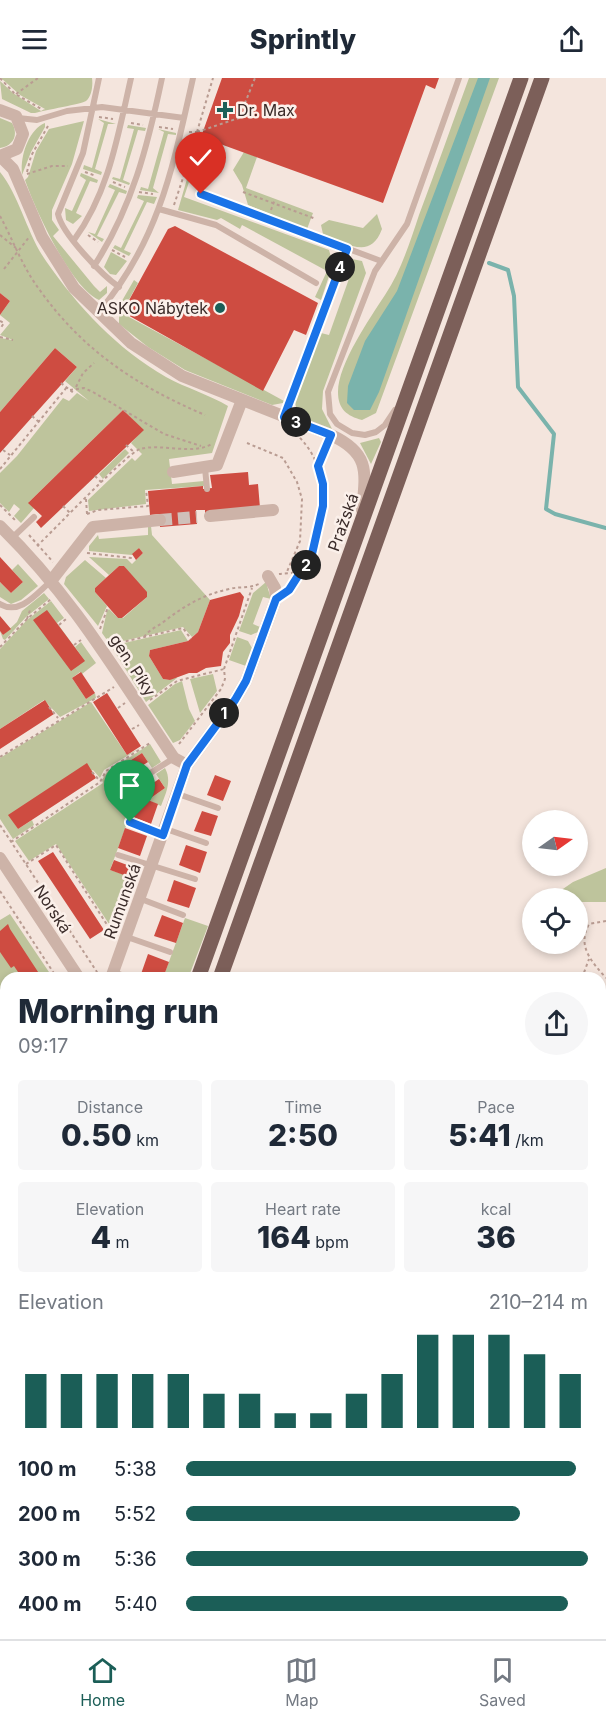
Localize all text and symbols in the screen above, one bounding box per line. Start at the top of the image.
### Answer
icon: menu [18,23,51,56]
text: Sprintly [250,23,356,56]
icon: share [555,23,588,56]
place label: Dr. Max [237,100,295,120]
marker: Dr. Max [218,103,232,117]
pin [175,132,226,194]
icon: check [184,141,217,174]
pin: 4 [325,252,355,282]
text: 4 [335,257,345,277]
place label: ASKO Nábytek [97,298,208,318]
marker: ASKO Nábytek [213,301,227,315]
pin: 3 [281,407,311,437]
text: 3 [291,412,301,432]
street label: Pražská [323,490,363,554]
pin: 2 [291,550,321,580]
text: 2 [301,555,311,575]
street label: gen. Píky [106,630,160,700]
pin: 1 [209,698,239,728]
text: 1 [221,703,227,723]
pin [104,760,155,822]
icon: arrive [113,769,146,802]
north arrow [522,810,588,876]
map controls [522,810,588,954]
street label: Rumunská [99,861,145,941]
street label: Norská [30,881,76,937]
button: locate [522,888,588,954]
text: Morning run [18,991,219,1031]
button: share [525,992,588,1055]
text: 09:17 [18,1034,68,1058]
text: Distance [77,1097,143,1117]
text: Time [284,1097,322,1117]
text: Pace [477,1097,515,1117]
text: 0.50 [61,1117,132,1153]
text: 2:50 [268,1117,338,1153]
text: 5:41 [448,1117,511,1153]
text: km [132,1130,159,1150]
text: /km [511,1130,544,1150]
text: Elevation [76,1199,144,1219]
text: Heart rate [265,1199,341,1219]
text: kcal [481,1199,511,1219]
text: 4 [90,1219,111,1255]
text: 164 [257,1219,311,1255]
text: 36 [476,1219,516,1255]
text: m [111,1232,130,1252]
text: bpm [311,1232,349,1252]
text: Elevation [18,1290,104,1314]
text: 210–214 m [489,1290,588,1314]
text: 100 m [18,1457,77,1481]
text: 5:38 [114,1457,157,1481]
text: 200 m [18,1502,81,1526]
text: 5:52 [114,1502,156,1526]
text: 300 m [18,1547,81,1571]
text: 5:36 [114,1547,157,1571]
text: 400 m [18,1592,82,1616]
text: 5:40 [114,1592,157,1616]
tab: Home [80,1654,125,1710]
tab: Map [285,1654,319,1710]
tab: Saved [479,1654,526,1710]

